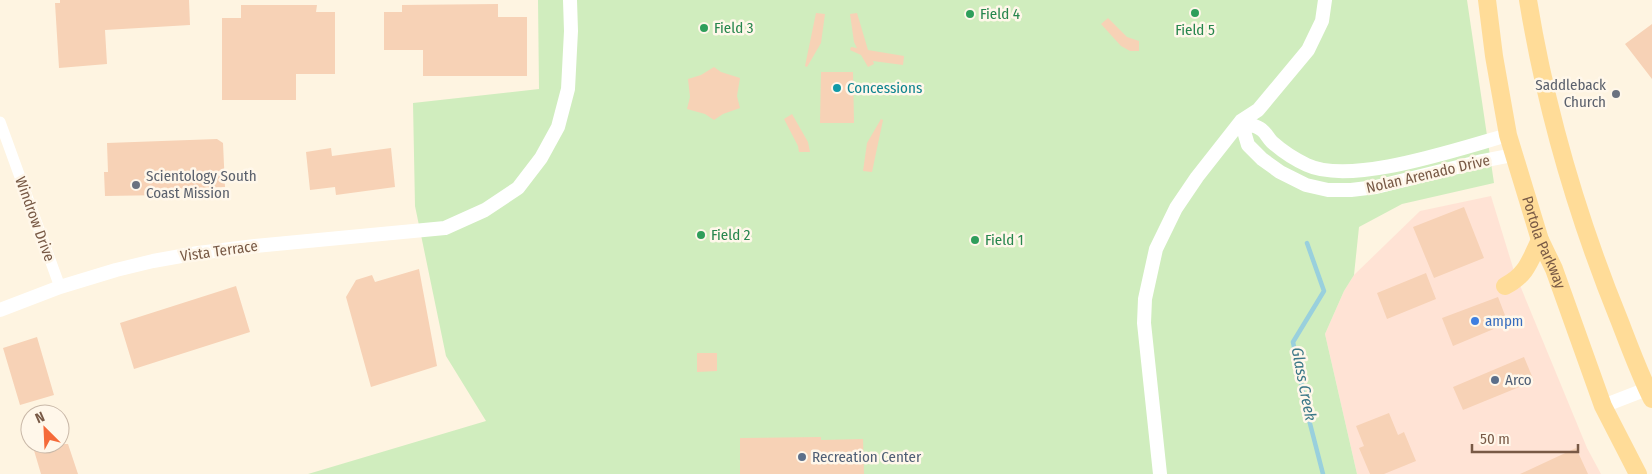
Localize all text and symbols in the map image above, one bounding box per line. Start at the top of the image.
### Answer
place label: Field 4 [980,5,1020,23]
marker: Field 5 [1189,7,1201,19]
marker: Field 4 [964,8,976,20]
place label: Field 3 [714,19,754,37]
place label: Field 5 [1175,21,1215,39]
marker: Field 3 [698,22,710,34]
place label: Saddleback Church [1535,76,1606,111]
place label: Concessions [847,79,922,97]
marker: Concessions [831,82,843,94]
marker: Saddleback Church [1610,88,1622,100]
street label: Nolan Arenado Drive [1364,151,1492,197]
place label: Scientology South Coast Mission [146,167,257,202]
street label: Windrow Drive [11,174,59,264]
marker: Scientology South Coast Mission [130,179,142,191]
street label: Portola Parkway [1518,194,1569,292]
place label: Field 2 [711,226,751,244]
marker: Field 2 [695,229,707,241]
place label: Field 1 [985,231,1024,249]
marker: Field 1 [969,234,981,246]
street label: Vista Terrace [179,237,259,265]
place label: ampm [1485,312,1523,330]
marker: ampm [1469,315,1481,327]
water label: Glass Creek [1288,346,1320,422]
place label: Arco [1505,371,1532,389]
marker: Arco [1489,374,1501,386]
north arrow [20,404,70,454]
text: N [33,408,47,427]
scale bar [1472,422,1578,454]
text: 50 m [1480,430,1510,448]
place label: Recreation Center [812,448,922,466]
marker: Recreation Center [796,451,808,463]

